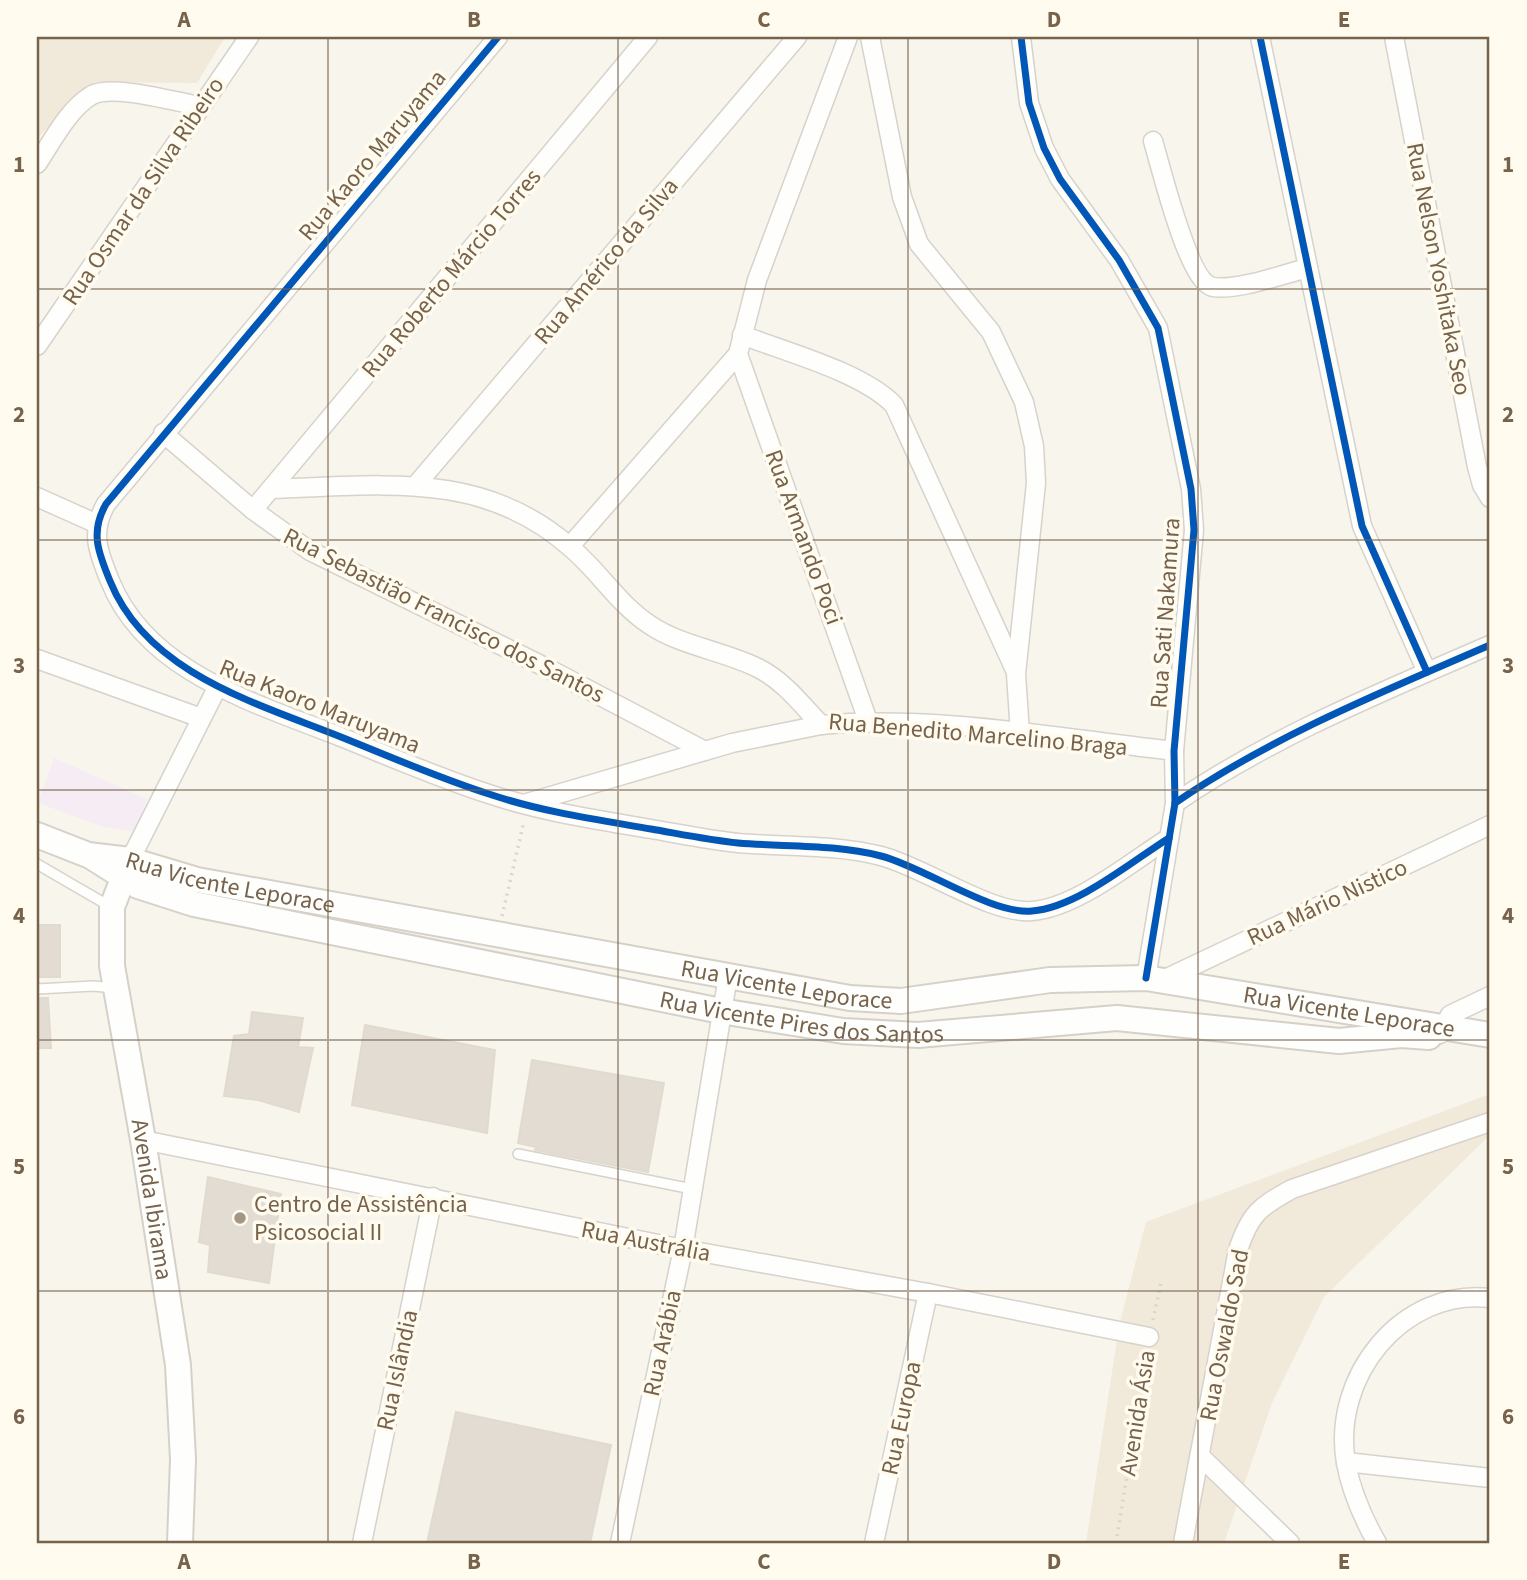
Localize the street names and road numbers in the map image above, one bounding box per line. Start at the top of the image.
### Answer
street label: Rua Kaoro Maruyama [290,62,455,249]
street label: Rua Osmar da Silva Ribeiro [54,70,233,313]
street label: Rua Nelson Yoshitaka Seo [1397,140,1480,398]
street label: Rua Roberto Márcio Torres [353,161,550,386]
street label: Rua Américo da Silva [526,170,687,353]
street label: Rua Armando Poci [756,445,851,630]
street label: Rua Sati Nakamura [1141,516,1190,710]
street label: Rua Sebastião Francisco dos Santos [277,519,610,712]
street label: Rua Kaoro Maruyama [214,650,426,763]
street label: Rua Benedito Marcelino Braga [827,704,1129,765]
street label: Rua Vicente Leporace [121,843,338,923]
street label: Rua Mário Nistico [1241,850,1413,955]
street label: Rua Vicente Leporace [678,951,893,1018]
street label: Rua Vicente Leporace [1241,977,1457,1047]
street label: Rua Vicente Pires dos Santos [657,982,945,1053]
street label: Avenida Ibirama [122,1116,182,1282]
street label: Rua Austrália [578,1212,714,1271]
street label: Rua Oswaldo Sad [1191,1246,1258,1424]
street label: Rua Arábia [634,1287,691,1399]
street label: Rua Islândia [368,1306,427,1434]
street label: Avenida Ásia [1110,1348,1165,1478]
street label: Rua Europa [872,1358,931,1478]

